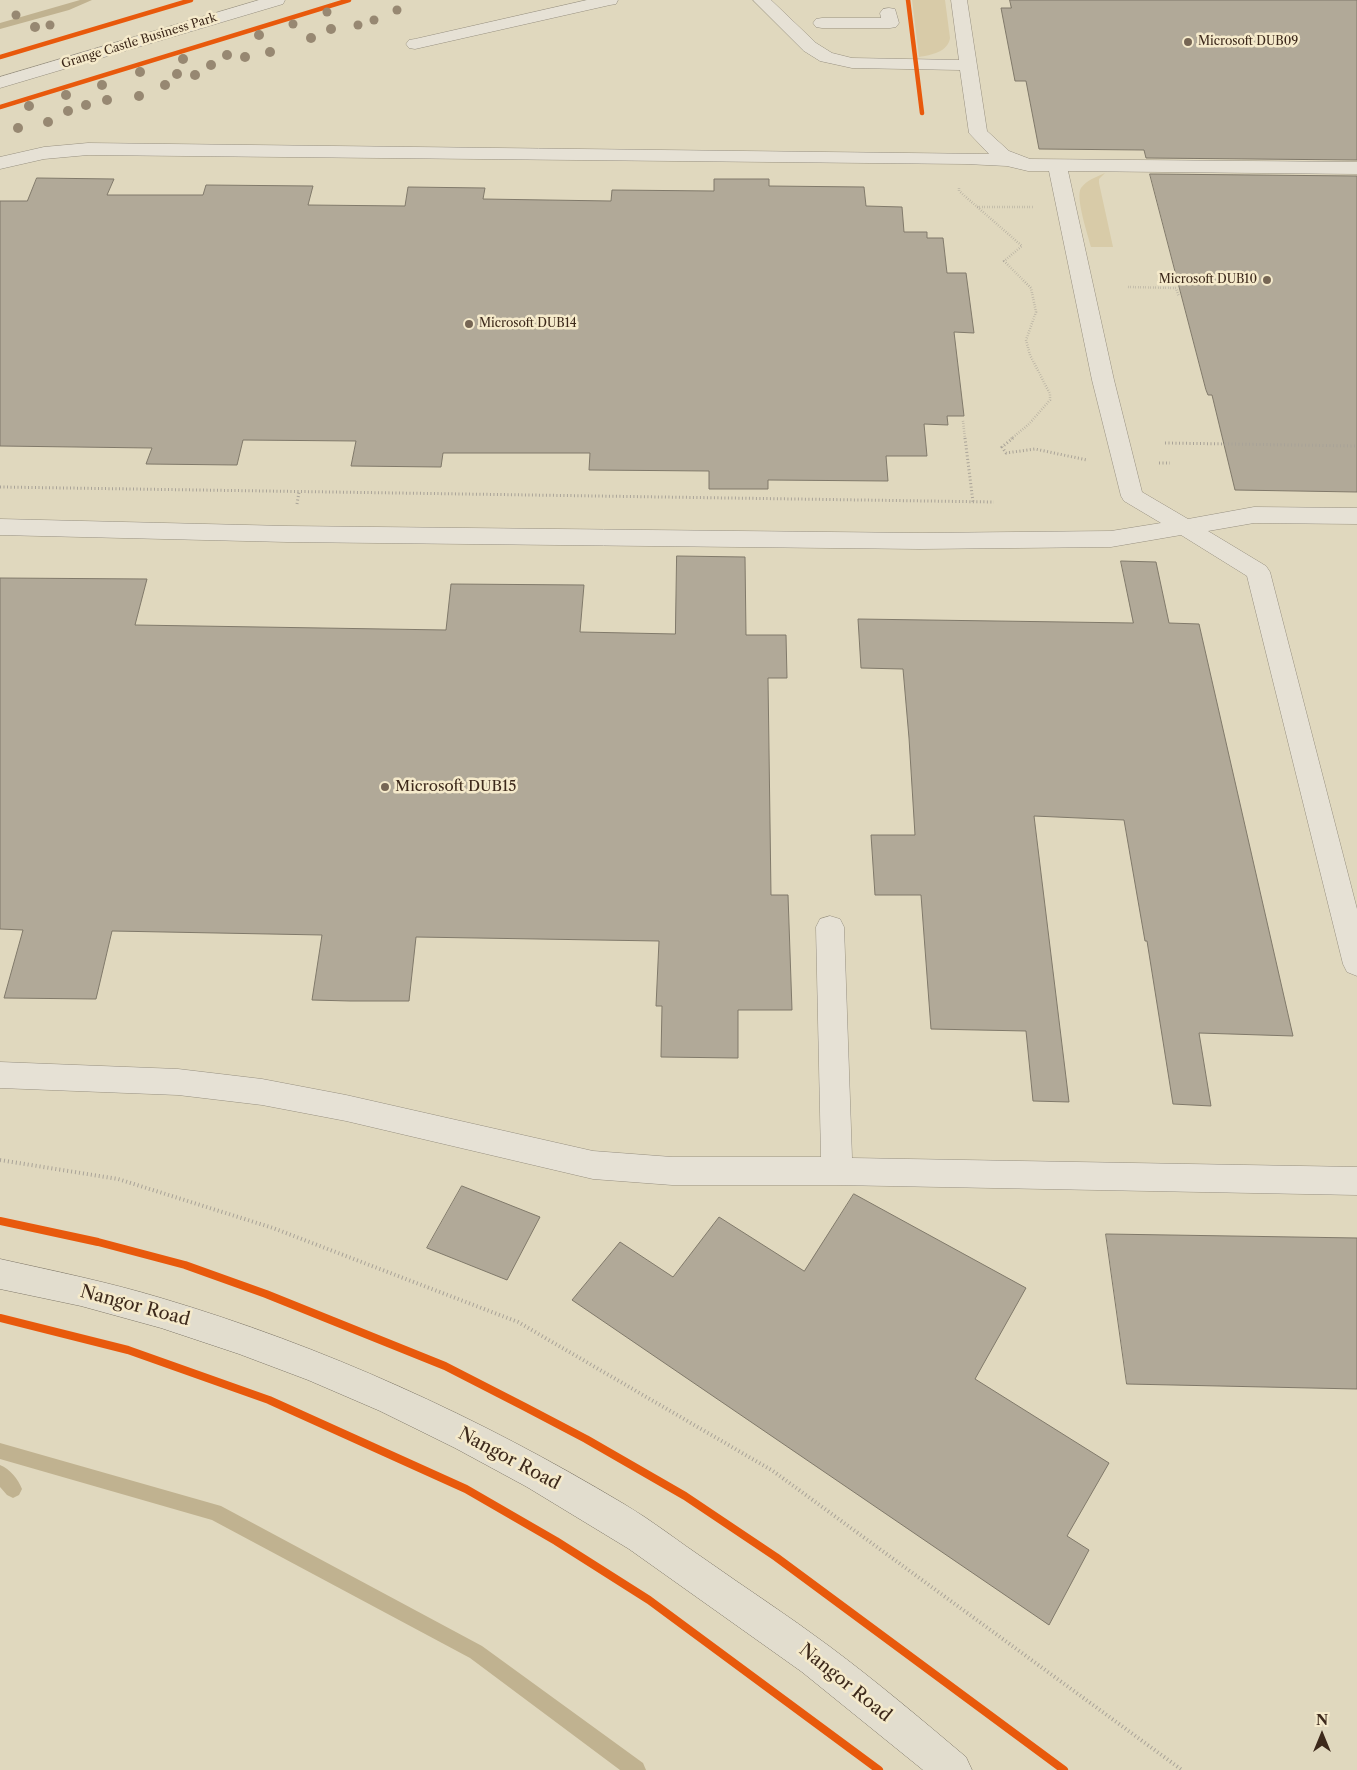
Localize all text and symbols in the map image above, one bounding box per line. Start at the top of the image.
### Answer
street label: Grange Castle Business Park [60,10,218,72]
place label: Microsoft DUB09 [1198,35,1298,49]
marker: Microsoft DUB09 [1182,36,1194,48]
place label: Microsoft DUB10 [1159,273,1257,287]
marker: Microsoft DUB10 [1261,274,1273,286]
place label: Microsoft DUB14 [479,317,577,331]
marker: Microsoft DUB14 [463,318,475,330]
place label: Microsoft DUB15 [395,778,516,796]
marker: Microsoft DUB15 [379,781,391,793]
street label: Nangor Road [78,1281,192,1331]
street label: Nangor Road [454,1423,564,1495]
street label: Nangor Road [794,1639,896,1727]
north arrow [1297,1710,1347,1760]
text: N [1316,1711,1328,1729]

